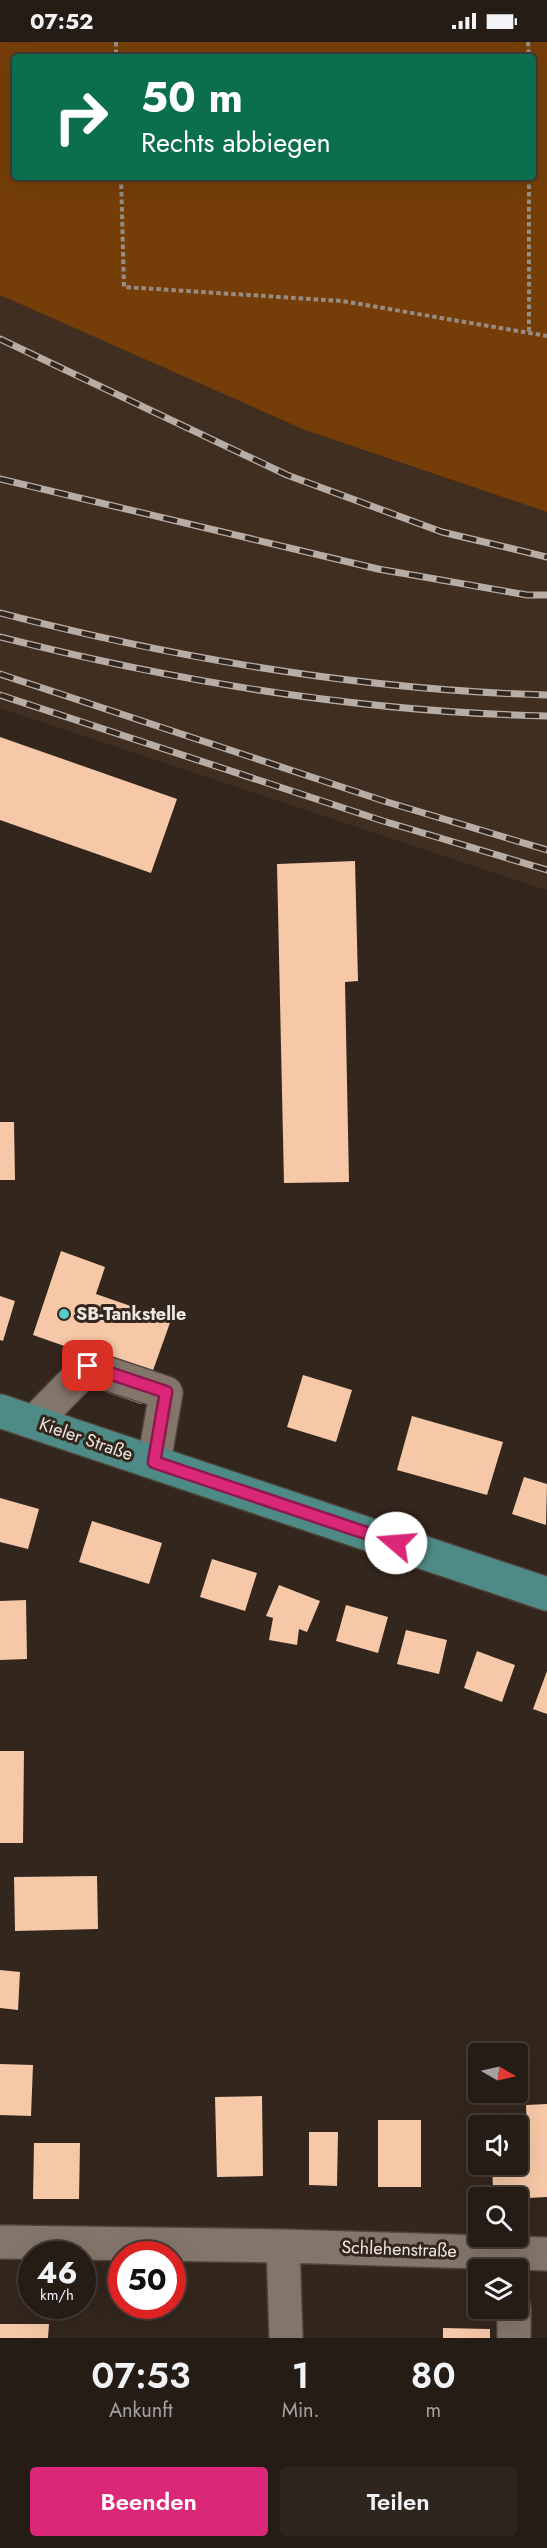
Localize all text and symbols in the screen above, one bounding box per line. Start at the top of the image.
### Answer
text: 07:52 [30,5,94,37]
text: 50 m [141,67,243,128]
icon: right [42,78,120,156]
text: Rechts abbiegen [141,123,331,162]
place label: SB-Tankstelle [76,1301,186,1327]
marker: SB-Tankstelle [57,1307,71,1321]
pin [62,1340,113,1391]
icon: arrive [71,1349,104,1382]
street label: Kieler Straße [36,1411,136,1467]
position arrow [364,1511,428,1575]
north arrow [468,2043,528,2103]
map controls [468,2043,528,2319]
button: sound [468,2115,528,2175]
button: search [468,2187,528,2247]
street label: Schlehenstraße [341,2234,457,2264]
speed limit sign: 50 [108,2241,186,2319]
text: 46 [36,2251,78,2294]
button: layers [468,2259,528,2319]
text: km/h [40,2284,74,2306]
text: 07:53 [91,2349,190,2401]
text: 1 [292,2349,309,2401]
text: 80 [411,2349,456,2401]
text: Ankunft [109,2396,173,2425]
text: Min. [282,2396,320,2425]
text: m [425,2396,441,2425]
button: Beenden [30,2467,268,2536]
button: Teilen [280,2467,517,2536]

